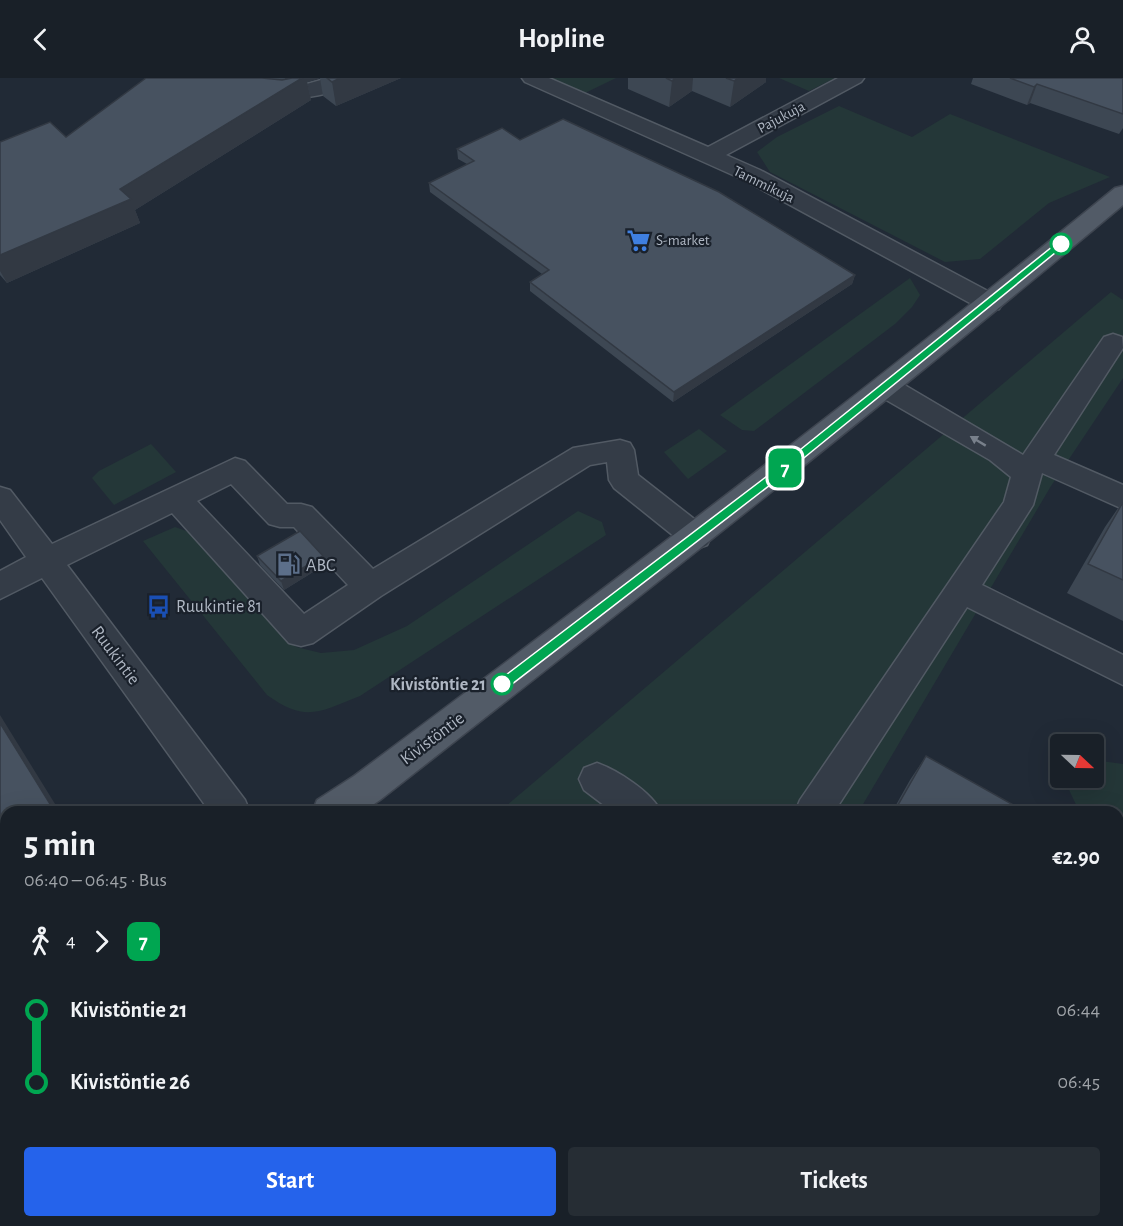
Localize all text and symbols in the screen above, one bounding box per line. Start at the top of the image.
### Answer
icon: back [24,23,57,56]
icon: person [1066,23,1099,56]
text: Hopline [518,25,605,52]
street label: Pajukuja [755,99,807,136]
street label: Tammikuja [731,163,797,206]
supermarket icon: S-market [625,227,651,253]
place label: S-market [656,233,710,248]
unlabelled marker [1050,233,1072,255]
one-way arrow [970,435,986,446]
line badge: 7 [766,448,804,488]
text: 7 [780,458,790,479]
fuel station icon: ABC [275,552,301,578]
place label: ABC [306,557,335,575]
bus stop icon: Ruukintie 81 [145,593,171,619]
place label: Ruukintie 81 [176,598,262,616]
street label: Ruukintie [87,623,143,688]
marker: Kivistöntie 21 [491,673,513,695]
place label: Kivistöntie 21 [390,676,486,694]
street label: Kivistöntie [397,709,468,768]
north arrow [1050,734,1104,788]
map controls [1050,734,1104,788]
text: 5 min [24,829,96,862]
text: €2.90 [1052,846,1100,868]
text: 06:40 – 06:45 · Bus [24,870,167,890]
icon: walk [24,925,57,958]
icon: forward [85,925,118,958]
text: 4 [66,931,76,951]
text: 7 [139,931,148,952]
text: Kivistöntie 21 [70,999,187,1021]
text: 06:44 [1056,1000,1100,1020]
text: Kivistöntie 26 [70,1071,190,1093]
text: 06:45 [1057,1072,1100,1092]
button: Start [24,1147,556,1216]
button: Tickets [568,1147,1100,1216]

